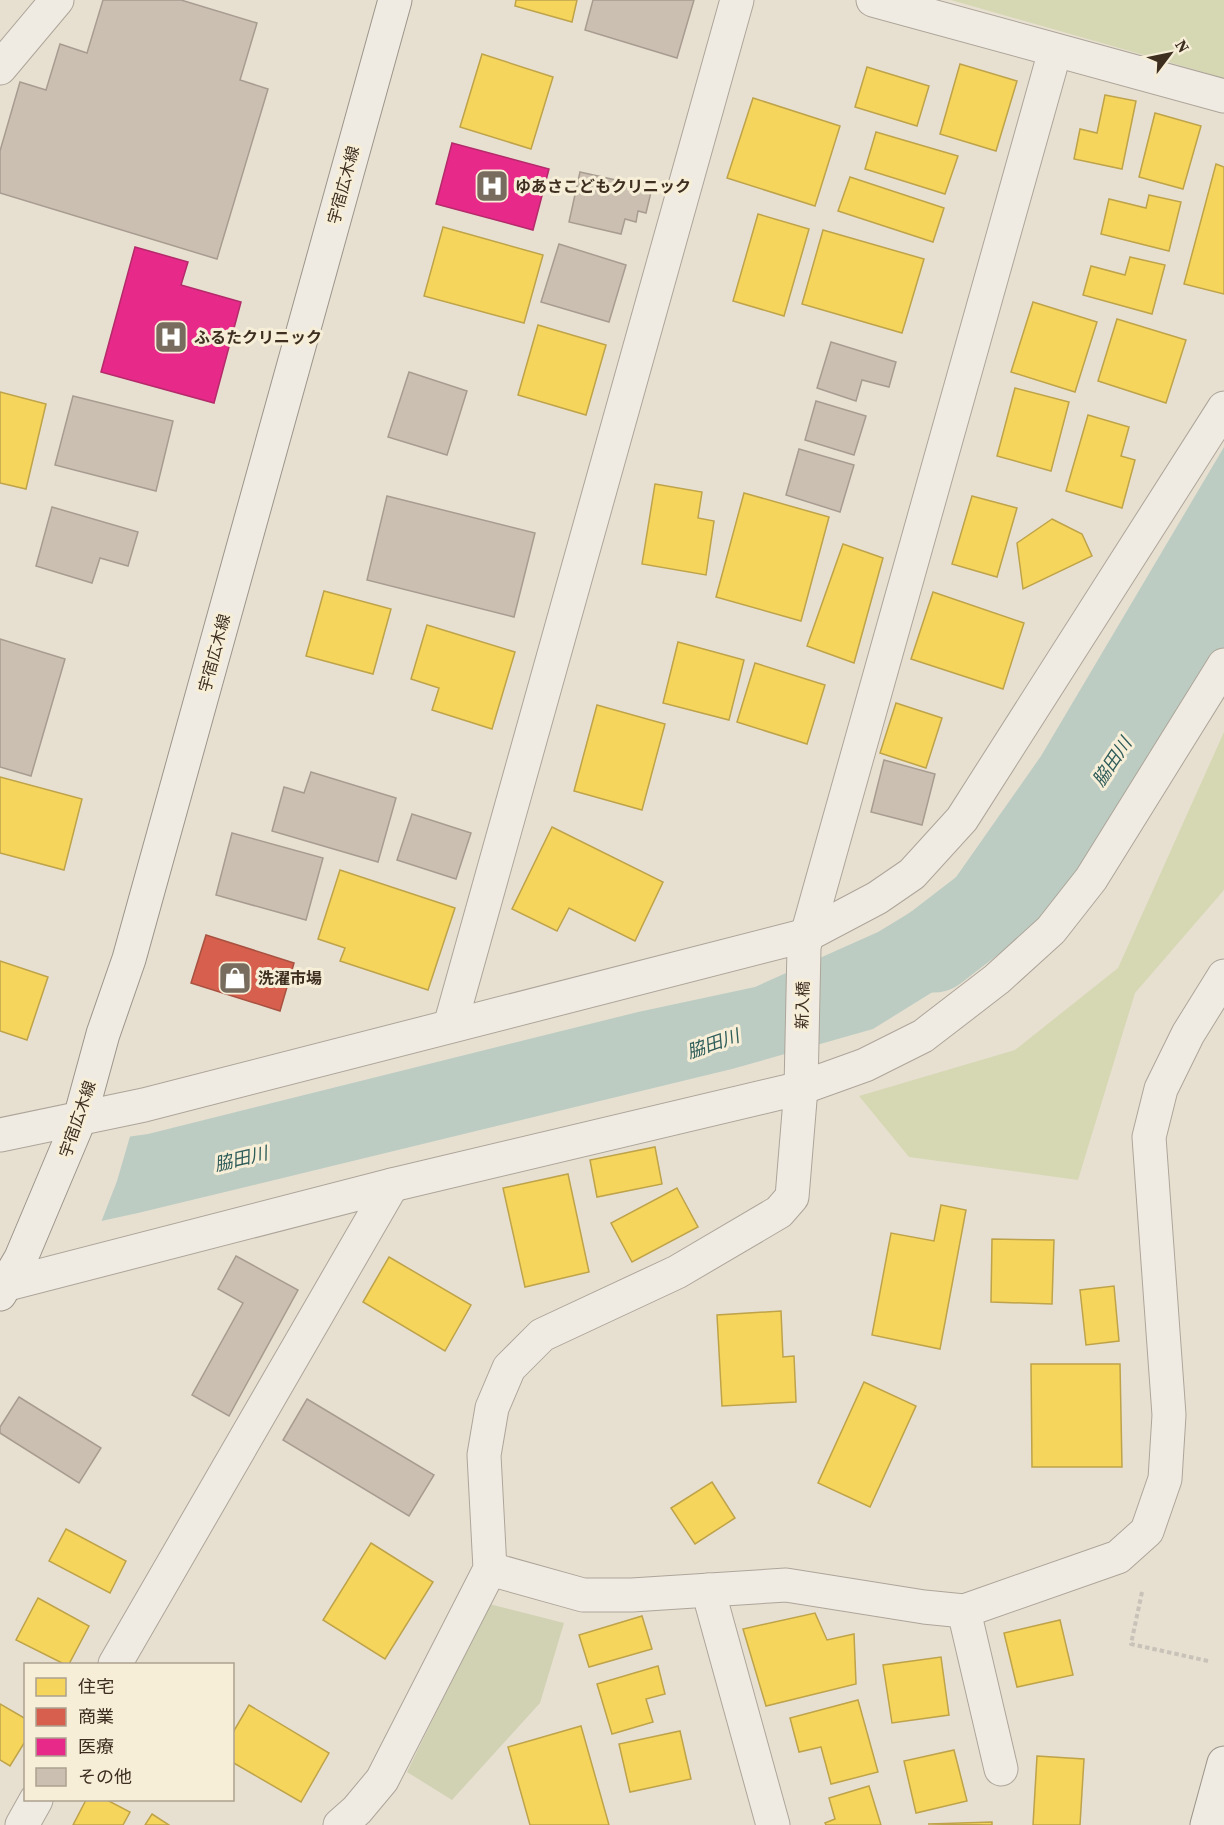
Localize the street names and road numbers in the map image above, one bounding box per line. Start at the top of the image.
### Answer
street label: 宇宿広木線 [322,144,364,226]
street label: 宇宿広木線 [193,612,235,694]
street label: 新入橋 [790,981,814,1029]
street label: 宇宿広木線 [54,1078,100,1160]

